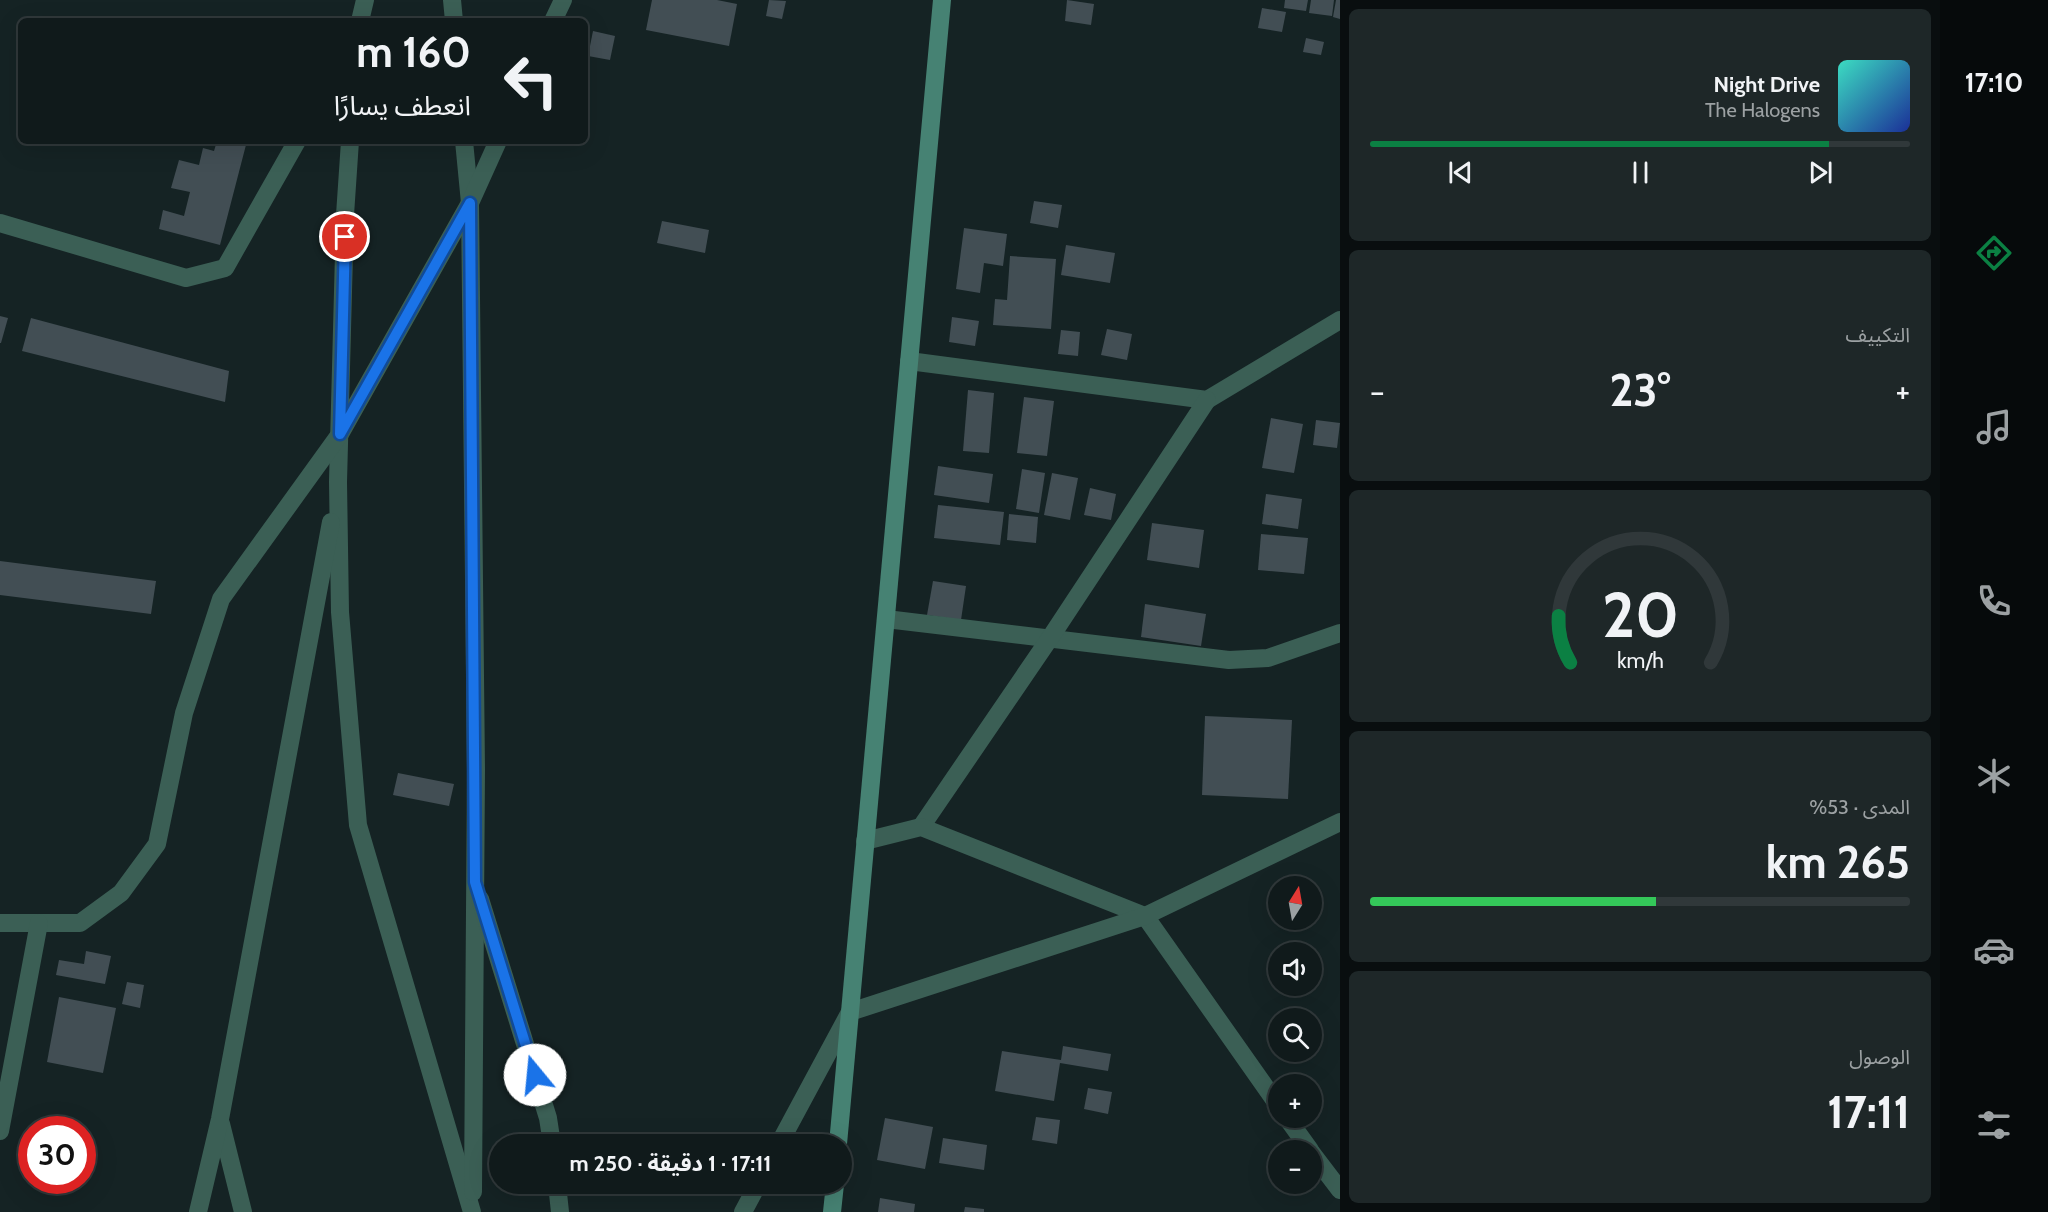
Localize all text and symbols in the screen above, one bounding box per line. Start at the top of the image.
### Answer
text: 160 m [356,26,471,78]
icon: left [492,42,570,120]
text: 17:10 [1965,66,2023,99]
text: Night Drive [1714,71,1820,98]
text: انعطف يسارًا [334,89,471,122]
text: The Halogens [1705,98,1820,122]
icon: previous [1444,156,1477,189]
icon: pause [1624,156,1657,189]
icon: next [1804,156,1837,189]
pin [319,211,370,262]
icon: arrive [328,220,361,253]
icon: directions [1973,232,2015,274]
text: التكييف [1846,323,1910,347]
text: 23° [1609,363,1671,417]
text: − [1370,371,1385,411]
text: + [1895,371,1910,411]
icon: music [1973,406,2015,448]
text: 20 [1601,577,1679,653]
icon: phone [1973,580,2015,622]
text: km/h [1617,647,1663,673]
icon: climate [1973,755,2015,797]
text: المدى · 53% [1809,795,1910,819]
text: 265 km [1766,835,1910,889]
north arrow [1268,876,1322,930]
map controls [1268,876,1322,1194]
icon: car [1973,929,2015,971]
button: sound [1268,942,1322,996]
button: search [1268,1008,1322,1062]
position arrow [503,1043,567,1107]
text: الوصول [1849,1045,1910,1069]
button: + [1268,1074,1322,1128]
text: 17:11 [1827,1085,1910,1139]
icon: filters [1973,1104,2015,1146]
speed limit sign: 30 [18,1116,96,1194]
button: − [1268,1140,1322,1194]
text: 17:11 · 1 دقيقة · 250 m [570,1150,771,1177]

